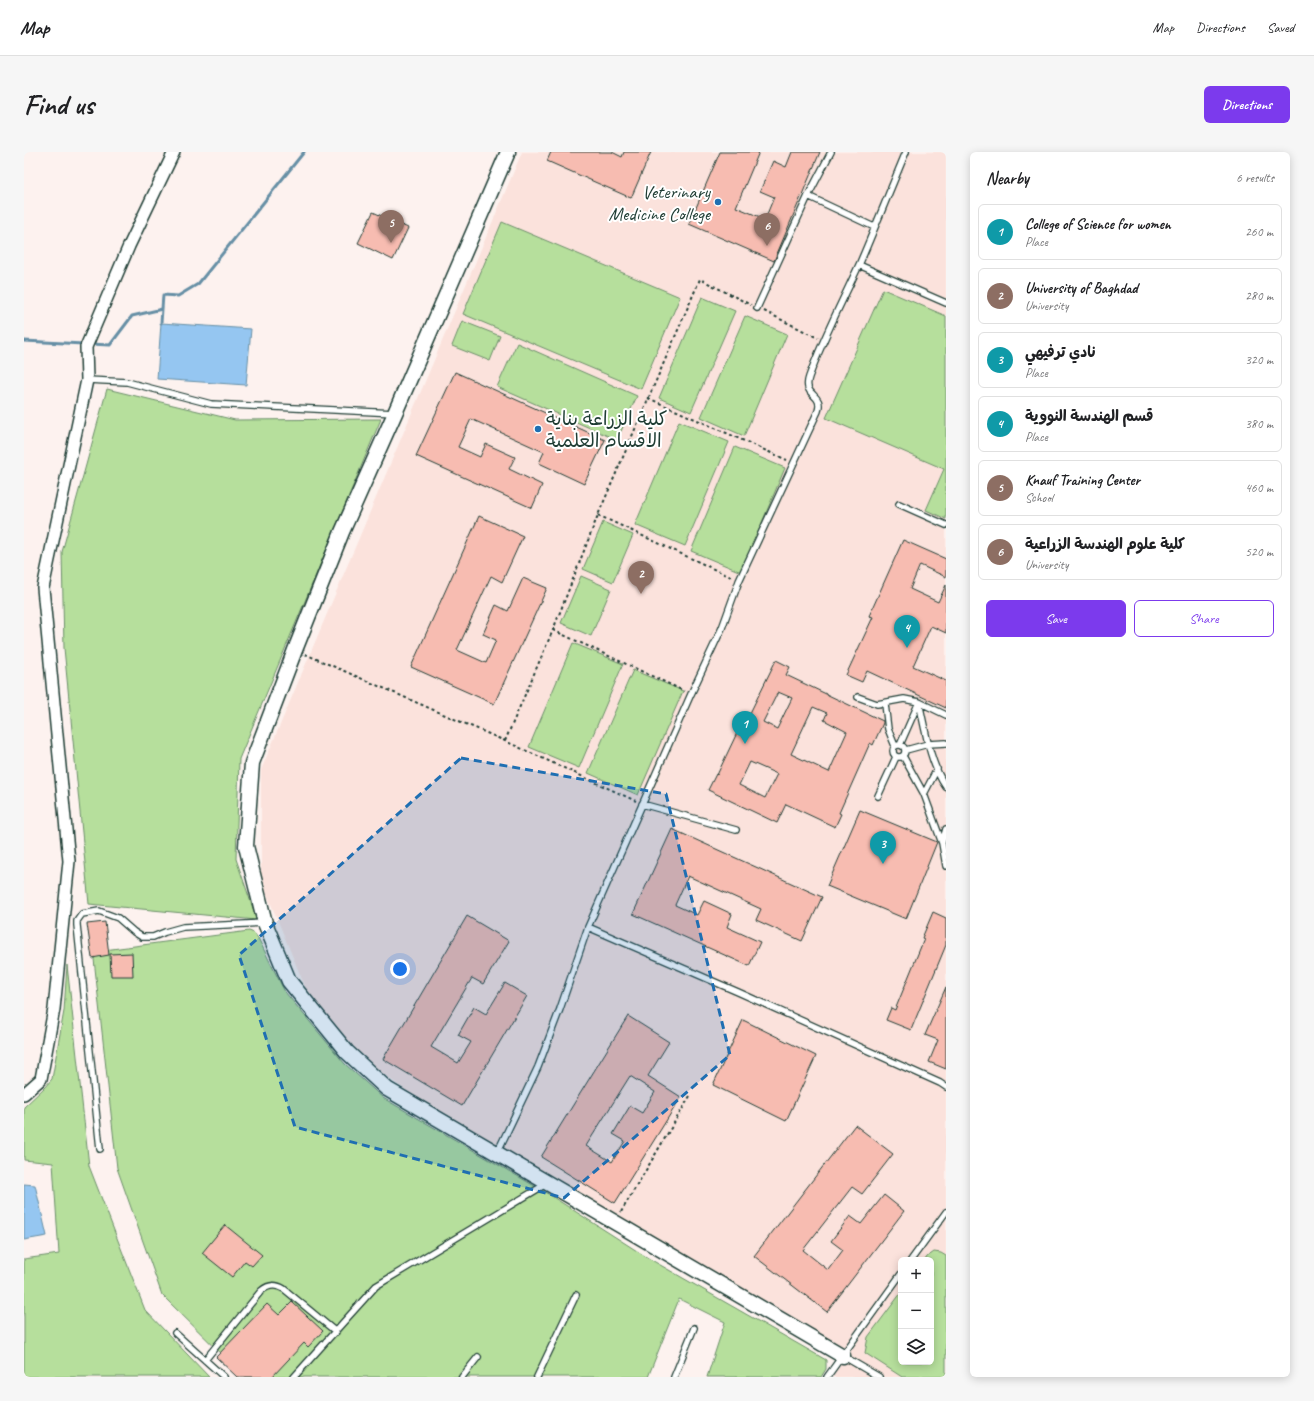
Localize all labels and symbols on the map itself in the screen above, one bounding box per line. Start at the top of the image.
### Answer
place label: Veterinary Medicine College [608,180,712,226]
marker: Veterinary Medicine College [713,197,723,207]
pin: 5 [378,210,404,243]
pin: 6 [754,213,780,246]
place label: كلية الزراعة بناية الاقسام العلمية [546,407,667,455]
marker: كلية الزراعة بناية الاقسام العلمية [533,424,543,434]
pin: 2 [628,561,654,594]
pin: 4 [894,615,920,648]
pin: 1 [732,711,758,744]
pin: 3 [870,831,896,864]
your location [390,959,410,979]

